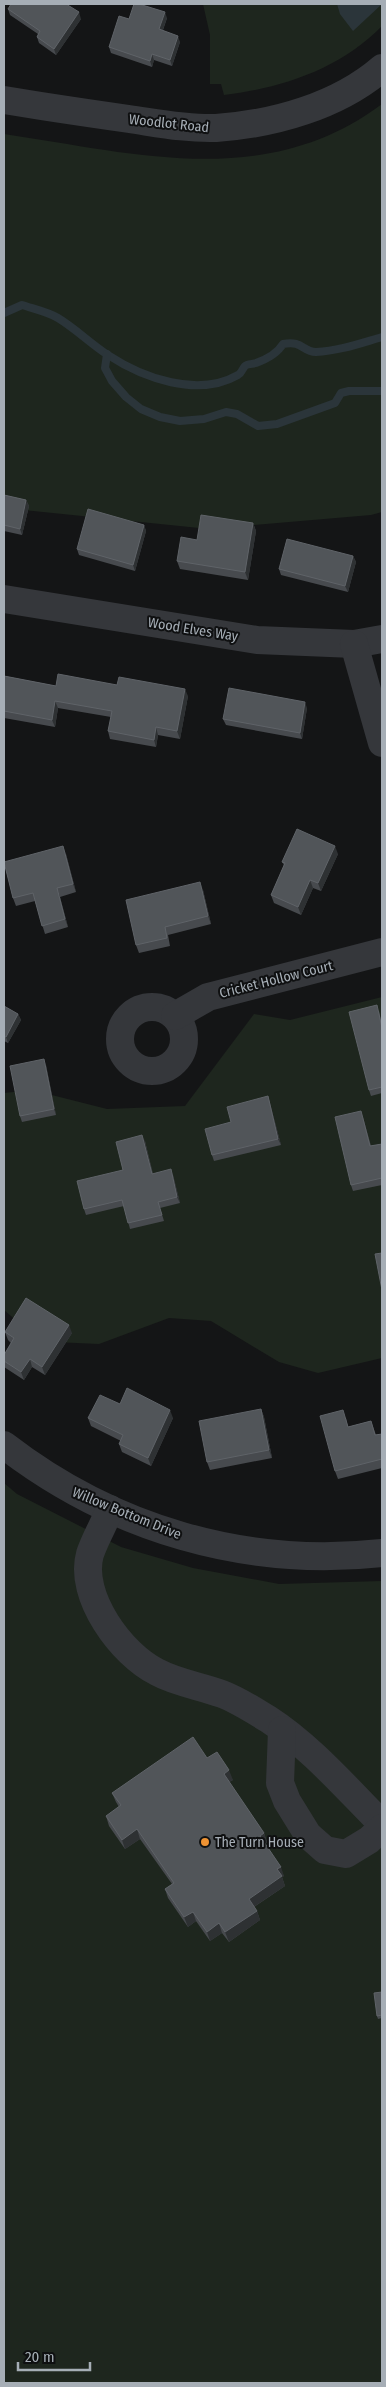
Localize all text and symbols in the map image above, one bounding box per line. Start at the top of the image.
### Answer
street label: Woodlot Road [128,111,210,136]
street label: Wood Elves Way [147,614,240,645]
street label: Cricket Hollow Court [218,957,335,1002]
street label: Willow Bottom Drive [70,1484,184,1543]
place label: The Turn House [215,1834,304,1851]
marker: The Turn House [199,1836,211,1848]
scale bar [18,2340,90,2372]
text: 20 m [25,2348,55,2366]

